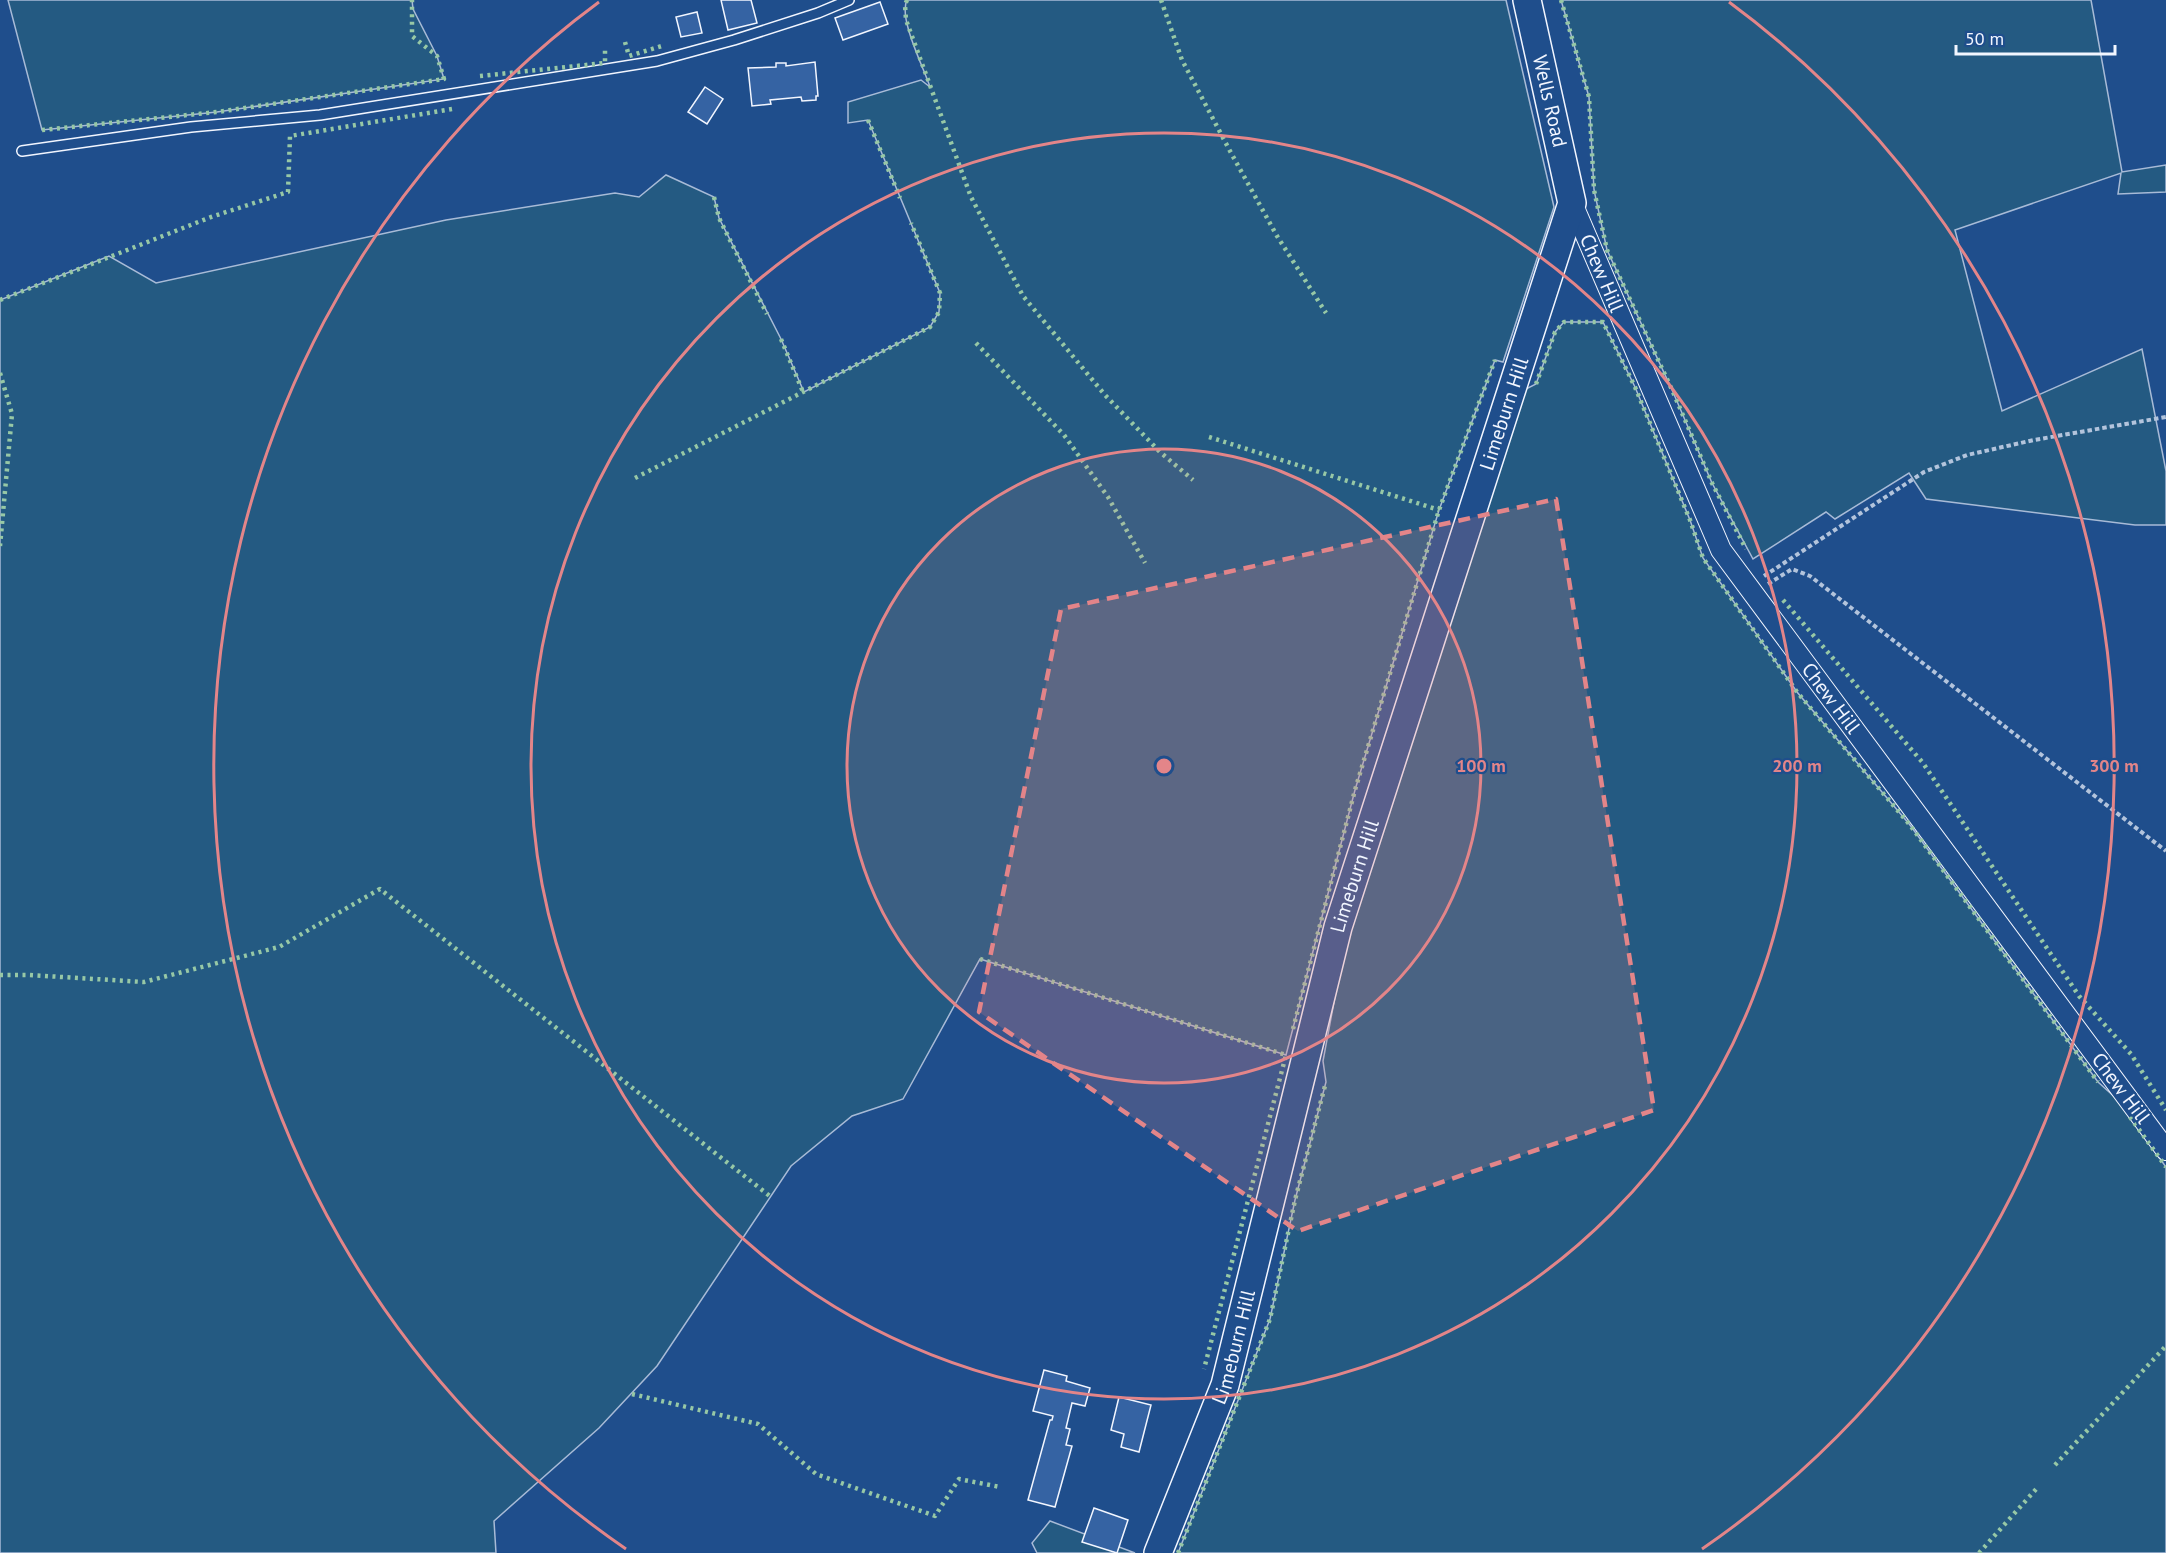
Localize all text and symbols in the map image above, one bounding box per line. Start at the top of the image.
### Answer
scale bar [1956,18,2115,56]
text: 50 m [1965,27,2004,50]
street label: Wells Road [1527,52,1573,150]
street label: Chew Hill [1574,230,1630,316]
street label: Limeburn Hill [1473,354,1534,474]
street label: Chew Hill [1796,657,1866,739]
text: 100 m [1456,754,1506,777]
text: 200 m [1772,754,1822,777]
text: 300 m [2089,754,2139,777]
centre of rings [1154,756,1174,776]
street label: Limeburn Hill [1324,816,1385,935]
street label: Chew Hill [2086,1047,2156,1129]
street label: Limeburn Hill [1206,1287,1261,1408]

